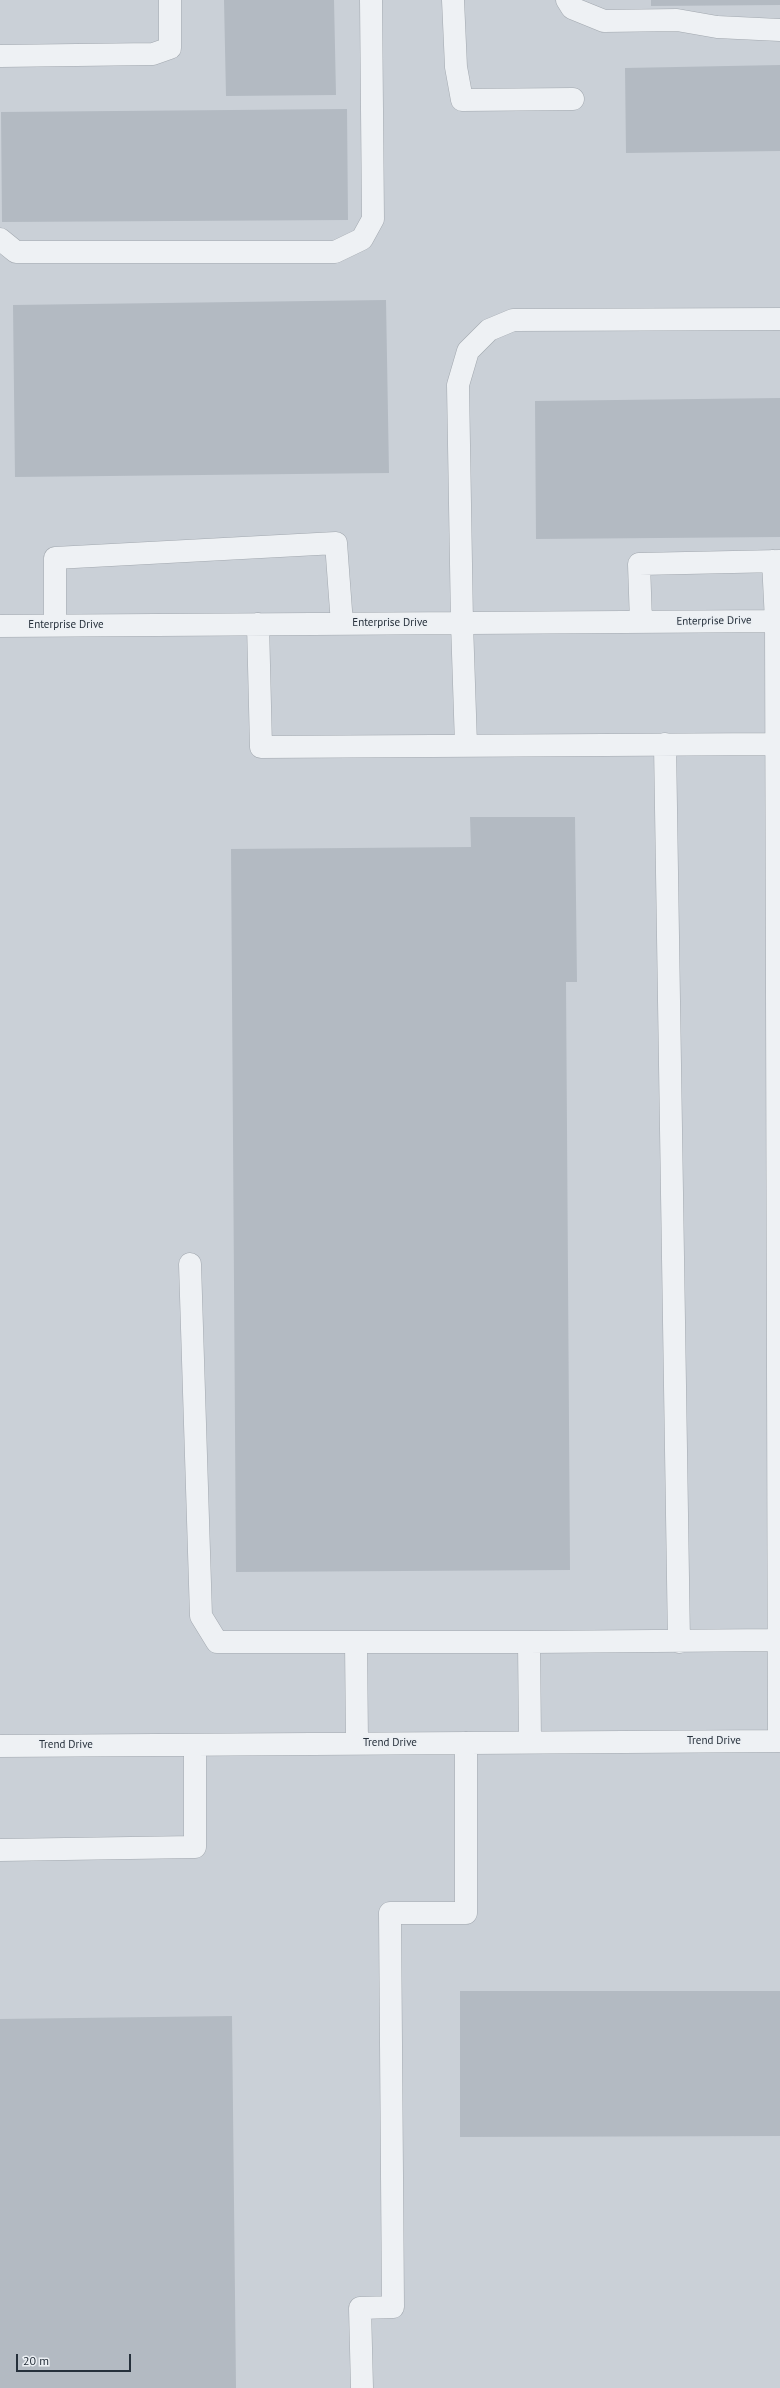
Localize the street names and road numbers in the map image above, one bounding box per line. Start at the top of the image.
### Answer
street label: Enterprise Drive [676,614,752,628]
street label: Enterprise Drive [352,616,428,630]
street label: Enterprise Drive [28,618,104,632]
street label: Trend Drive [687,1734,741,1748]
street label: Trend Drive [363,1736,417,1750]
street label: Trend Drive [39,1738,93,1752]

